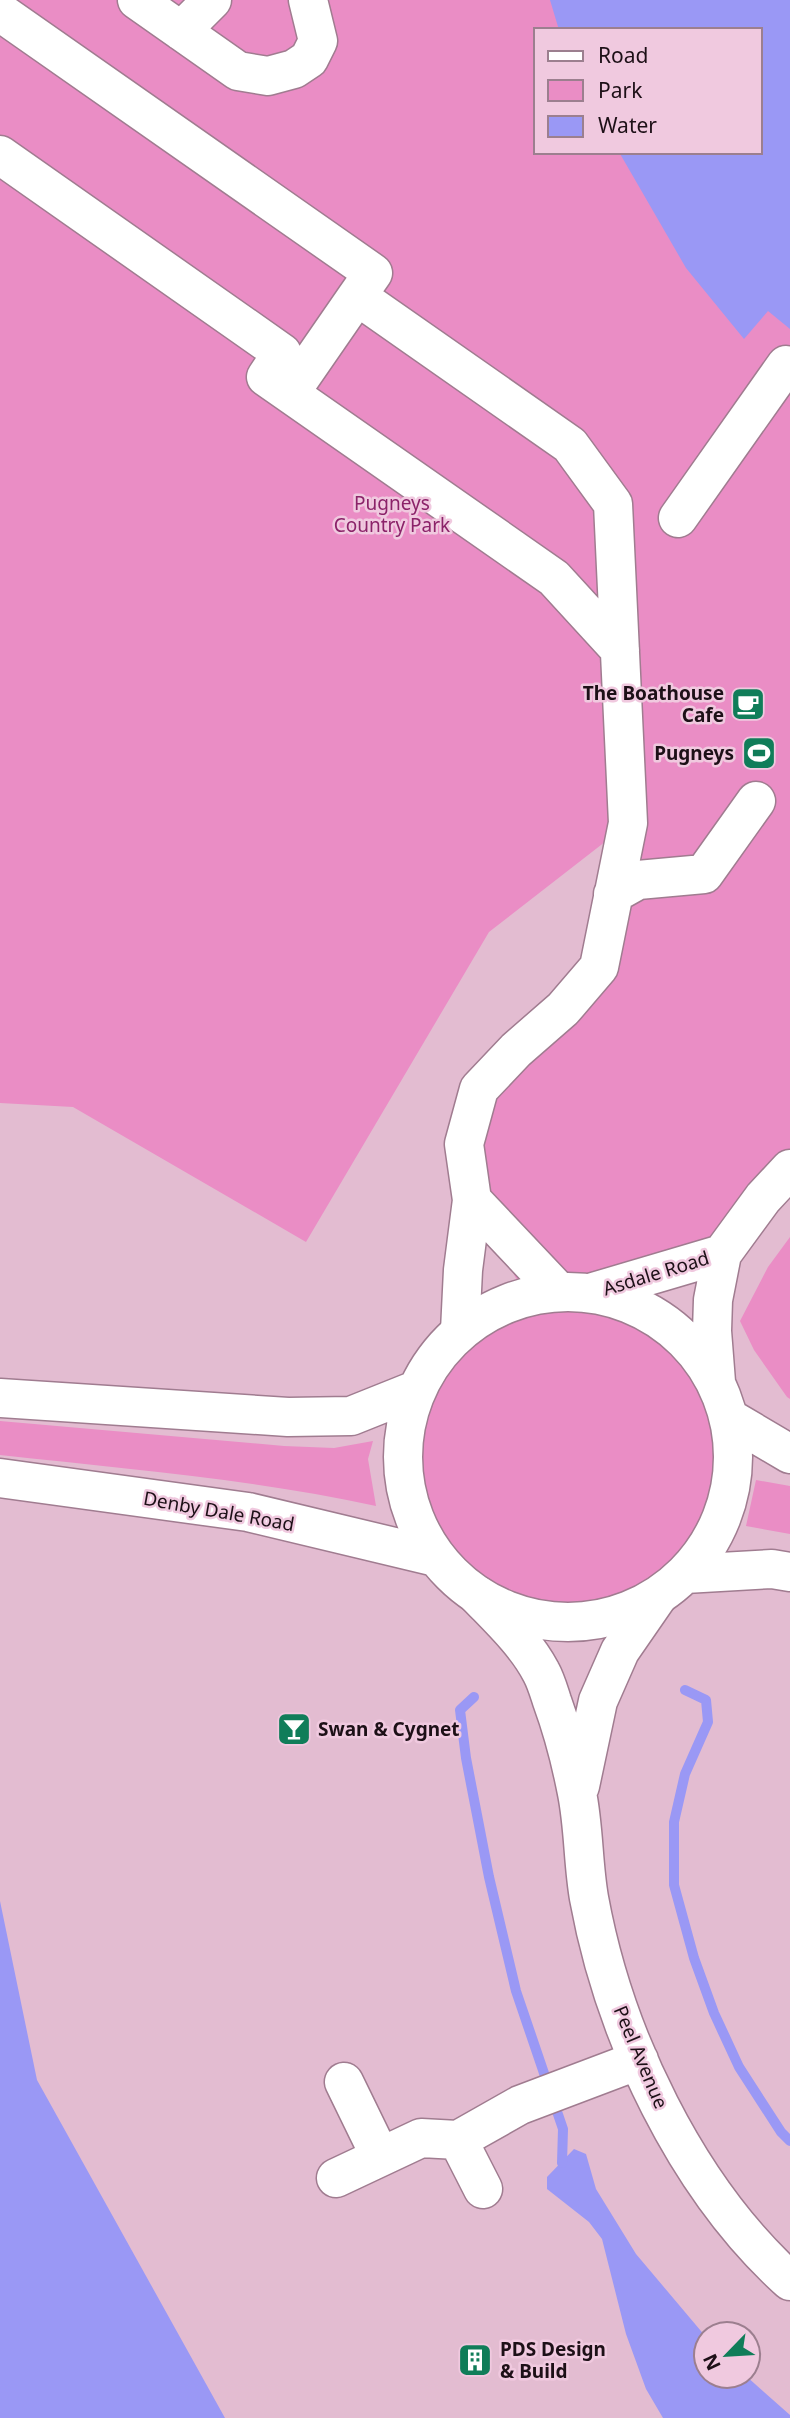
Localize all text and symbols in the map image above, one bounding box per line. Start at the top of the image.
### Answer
legend [534,28,762,154]
text: Road [598,41,648,69]
text: Park [598,76,643,104]
text: Water [598,111,657,139]
park label: Pugneys Country Park [334,490,450,538]
place label: The Boathouse Cafe [583,680,724,728]
cafe icon: The Boathouse Cafe [729,685,767,723]
sports icon: Pugneys [740,734,778,772]
place label: Pugneys [654,740,734,766]
street label: Asdale Road [600,1245,712,1301]
street label: Denby Dale Road [141,1485,297,1537]
bar icon: Swan & Cygnet [275,1710,313,1748]
place label: Swan & Cygnet [318,1716,460,1742]
street label: Peel Avenue [608,2002,674,2112]
north arrow [692,2320,762,2390]
place label: PDS Design & Build [500,2336,606,2384]
building icon: PDS Design & Build [456,2341,494,2379]
text: N [697,2350,727,2375]

